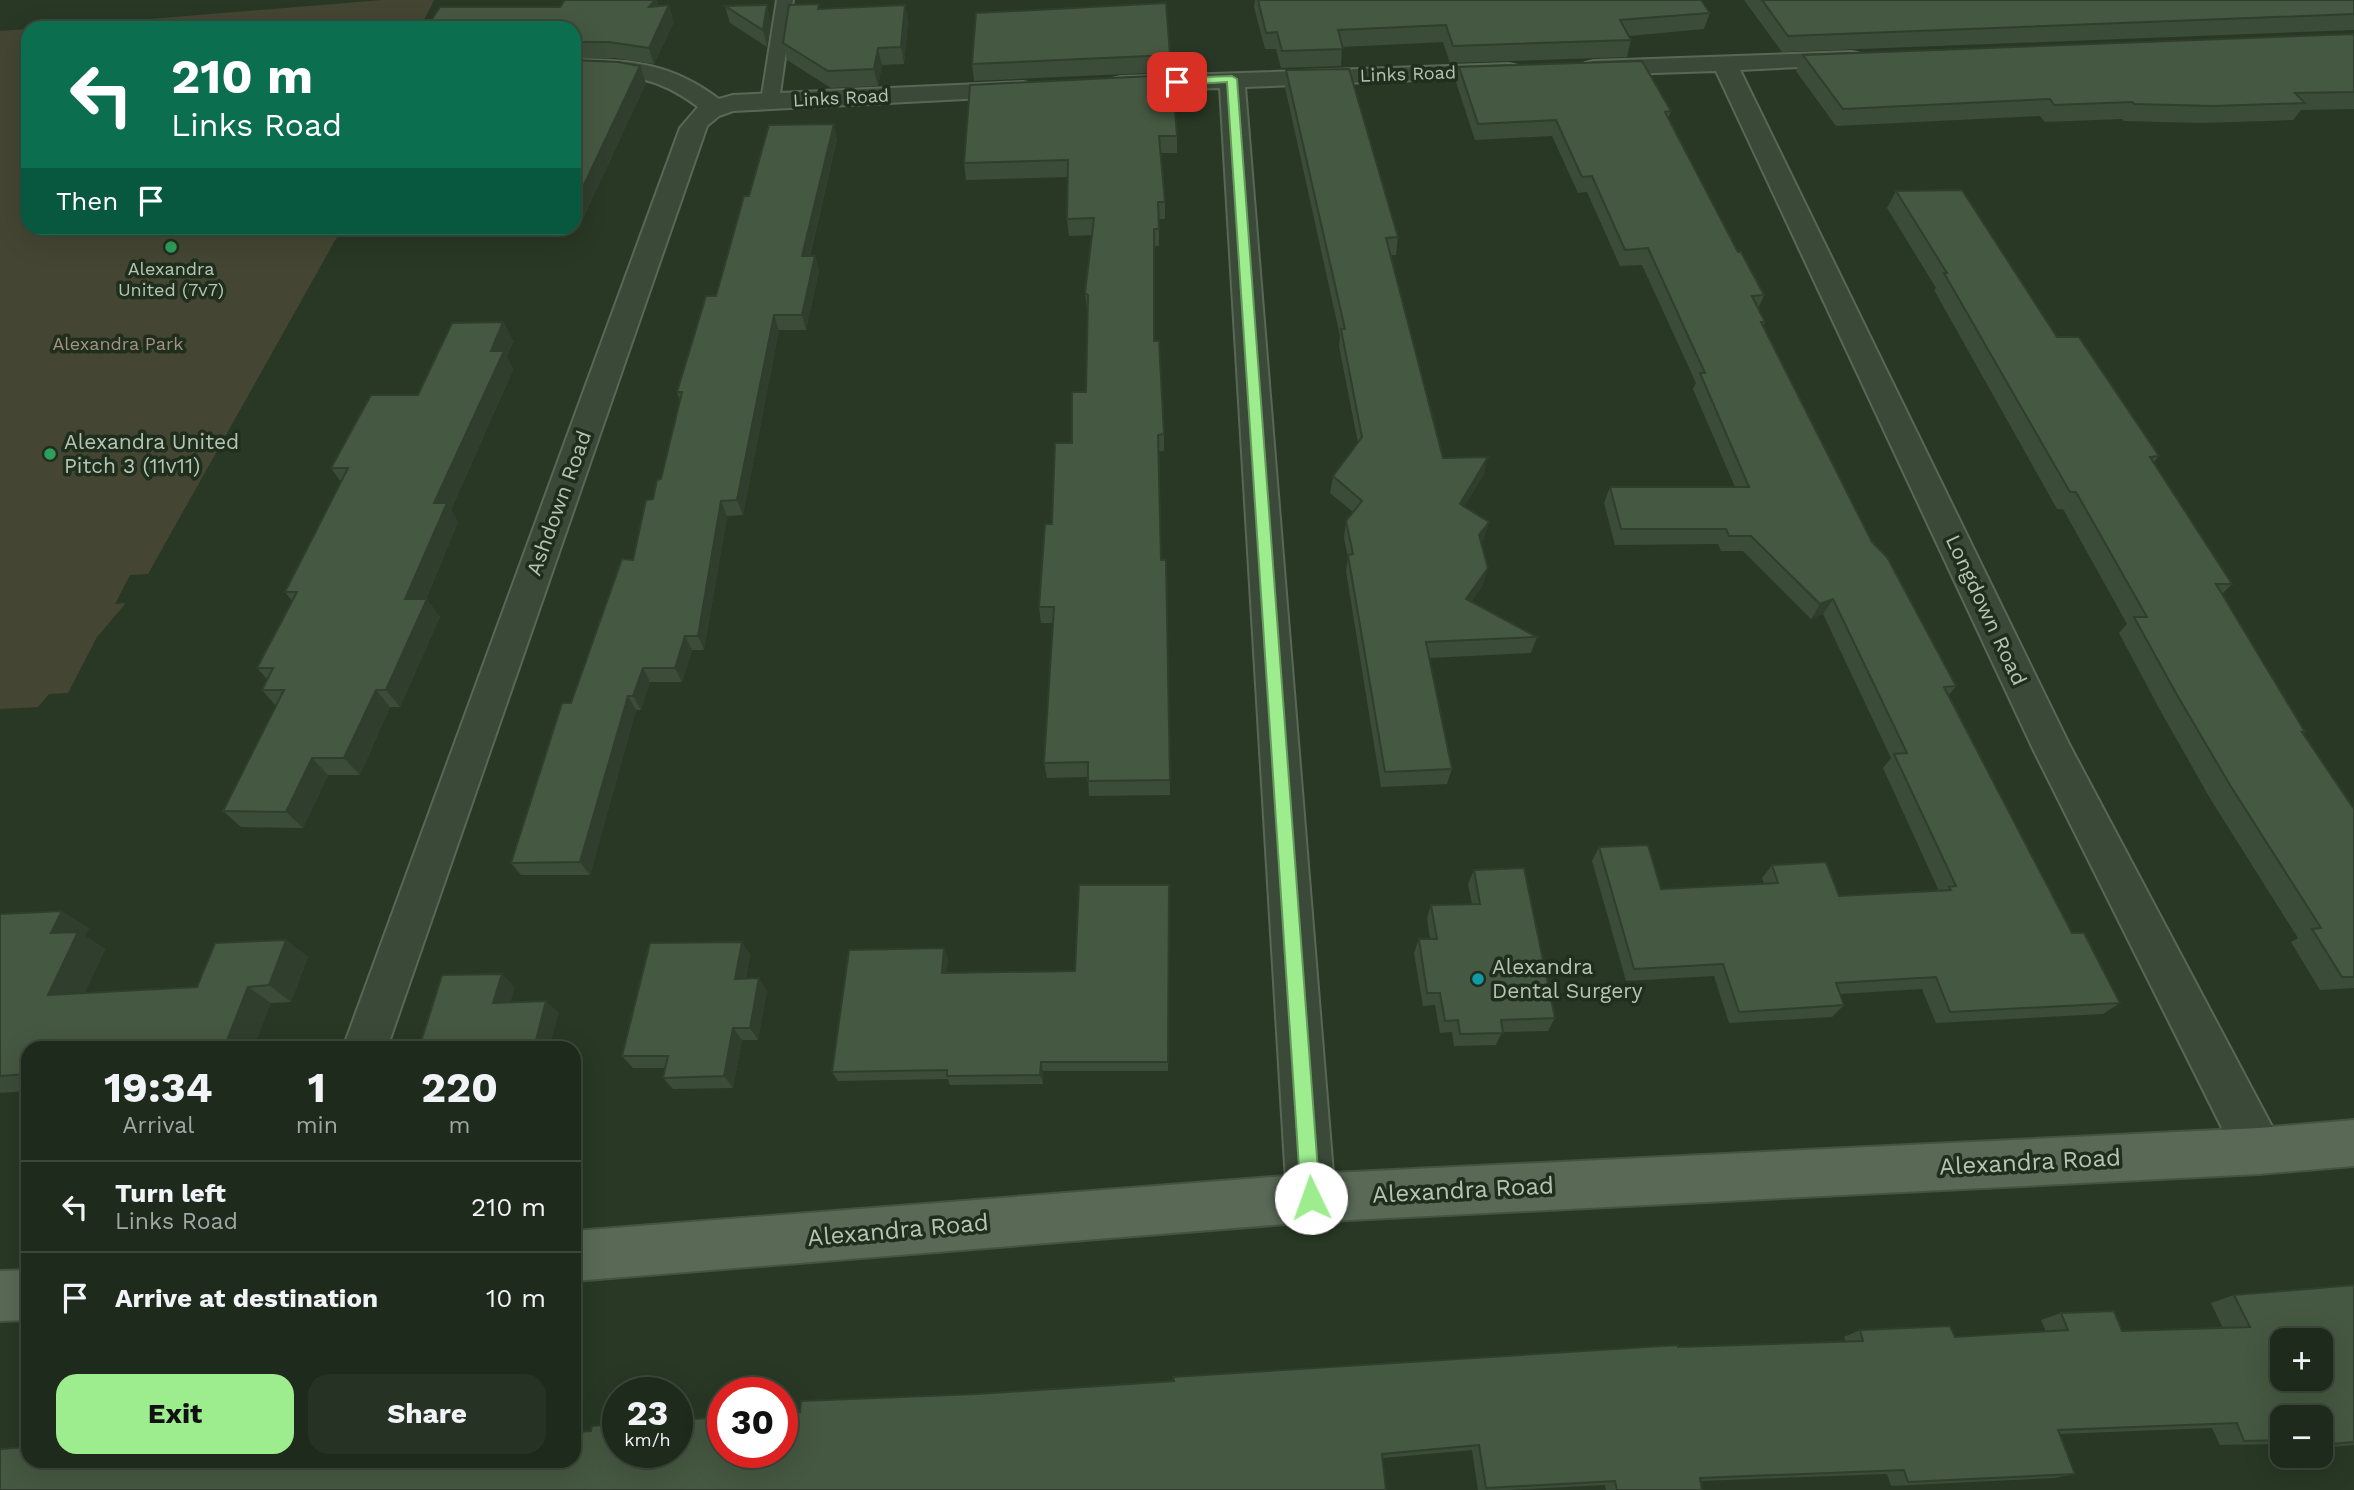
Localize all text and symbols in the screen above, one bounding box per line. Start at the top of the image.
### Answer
text: 210 m [171,47,313,105]
icon: left [56,49,147,140]
pin [1147,52,1207,112]
street label: Links Road [1360,61,1456,86]
icon: arrive [1158,63,1196,101]
street label: Links Road [792,84,890,111]
text: Links Road [171,106,342,144]
icon: arrive [132,182,170,220]
text: Then [56,186,118,216]
marker: Alexandra United (7v7) [163,239,179,255]
place label: Alexandra United (7v7) [118,258,224,300]
park label: Alexandra Park [52,333,184,354]
street label: Ashdown Road [521,427,596,579]
place label: Alexandra United Pitch 3 (11v11) [64,429,239,478]
marker: Alexandra United Pitch 3 (11v11) [42,446,58,462]
street label: Longdown Road [1941,530,2032,689]
place label: Alexandra Dental Surgery [1492,954,1643,1003]
marker: Alexandra Dental Surgery [1470,971,1486,987]
text: 19:34 [104,1063,213,1112]
text: 1 [308,1063,326,1112]
text: 220 [421,1063,498,1112]
text: Arrival [122,1112,194,1139]
text: min [296,1112,338,1139]
text: m [448,1112,470,1139]
street label: Alexandra Road [1938,1143,2122,1181]
position arrow [1274,1161,1348,1235]
street label: Alexandra Road [1371,1171,1555,1209]
text: Turn left [115,1178,226,1208]
icon: left [56,1188,94,1226]
text: 210 m [471,1192,546,1222]
text: Links Road [115,1208,238,1235]
street label: Alexandra Road [806,1208,990,1252]
icon: arrive [56,1279,94,1317]
text: Arrive at destination [115,1283,378,1313]
text: 10 m [486,1283,546,1313]
map controls [2270,1328,2333,1468]
button: + [2270,1328,2333,1391]
button: Exit [56,1374,294,1454]
button: Share [308,1374,546,1454]
speed limit sign: 30 [707,1377,798,1468]
text: 23 [627,1392,668,1434]
button: − [2270,1405,2333,1468]
text: km/h [624,1429,671,1450]

